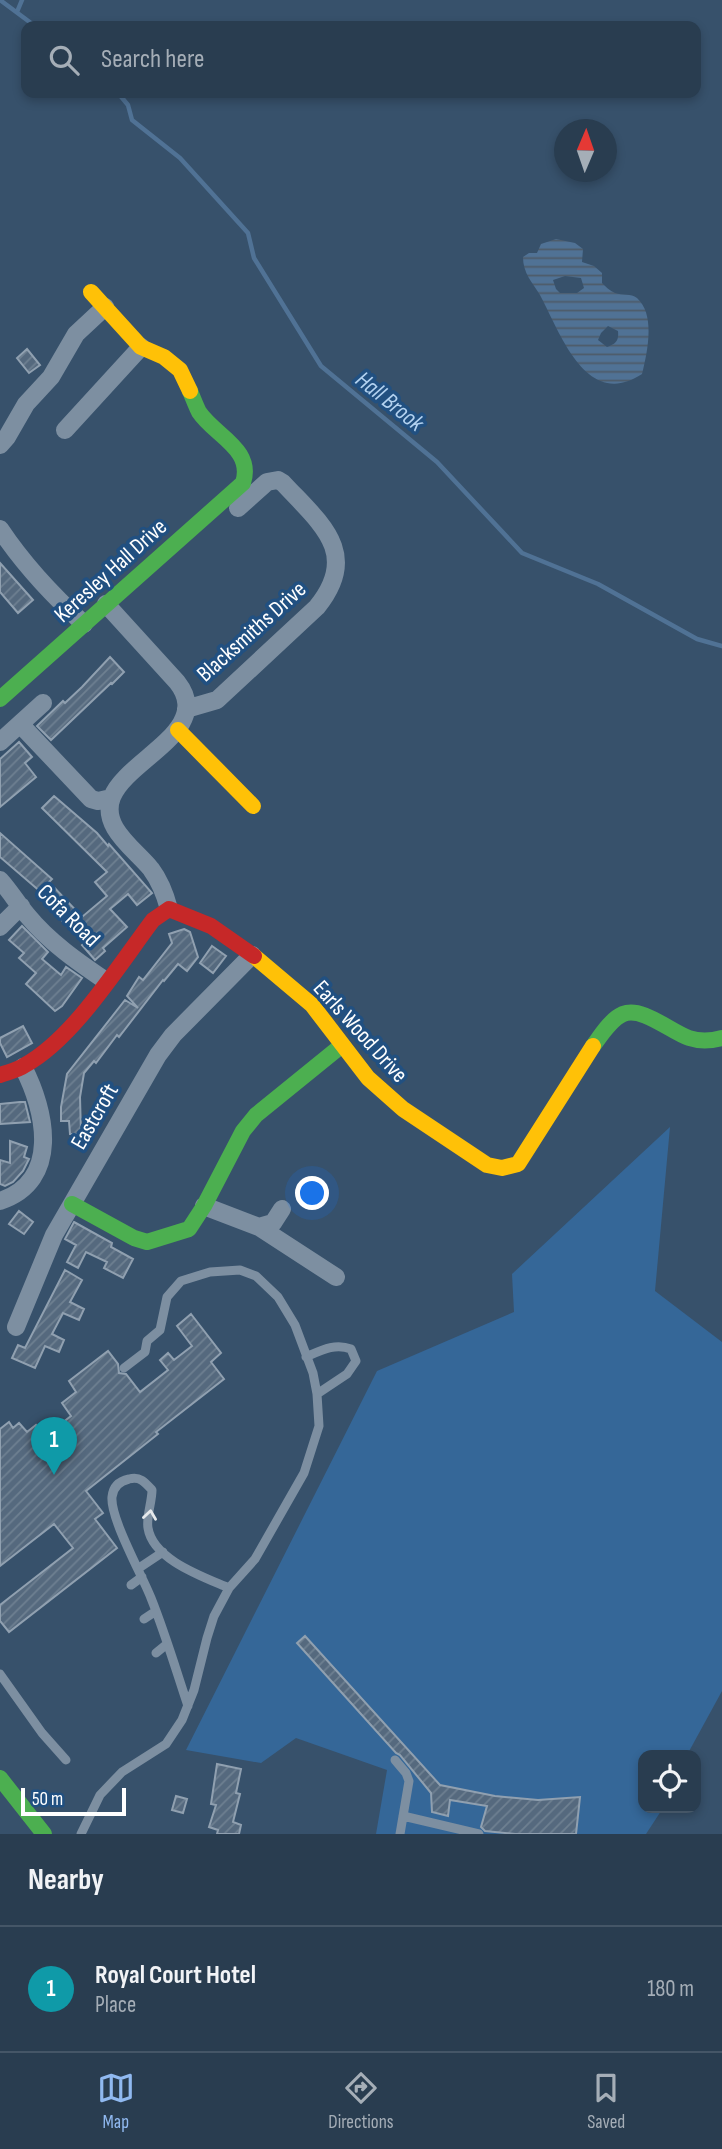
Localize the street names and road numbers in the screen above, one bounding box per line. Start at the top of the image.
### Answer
street label: Keresley Hall Drive [49,513,173,629]
street label: Blacksmiths Drive [191,575,312,688]
street label: Cofa Road [31,878,106,953]
street label: Earls Wood Drive [307,975,413,1089]
street label: Eastcroft [65,1079,125,1154]

